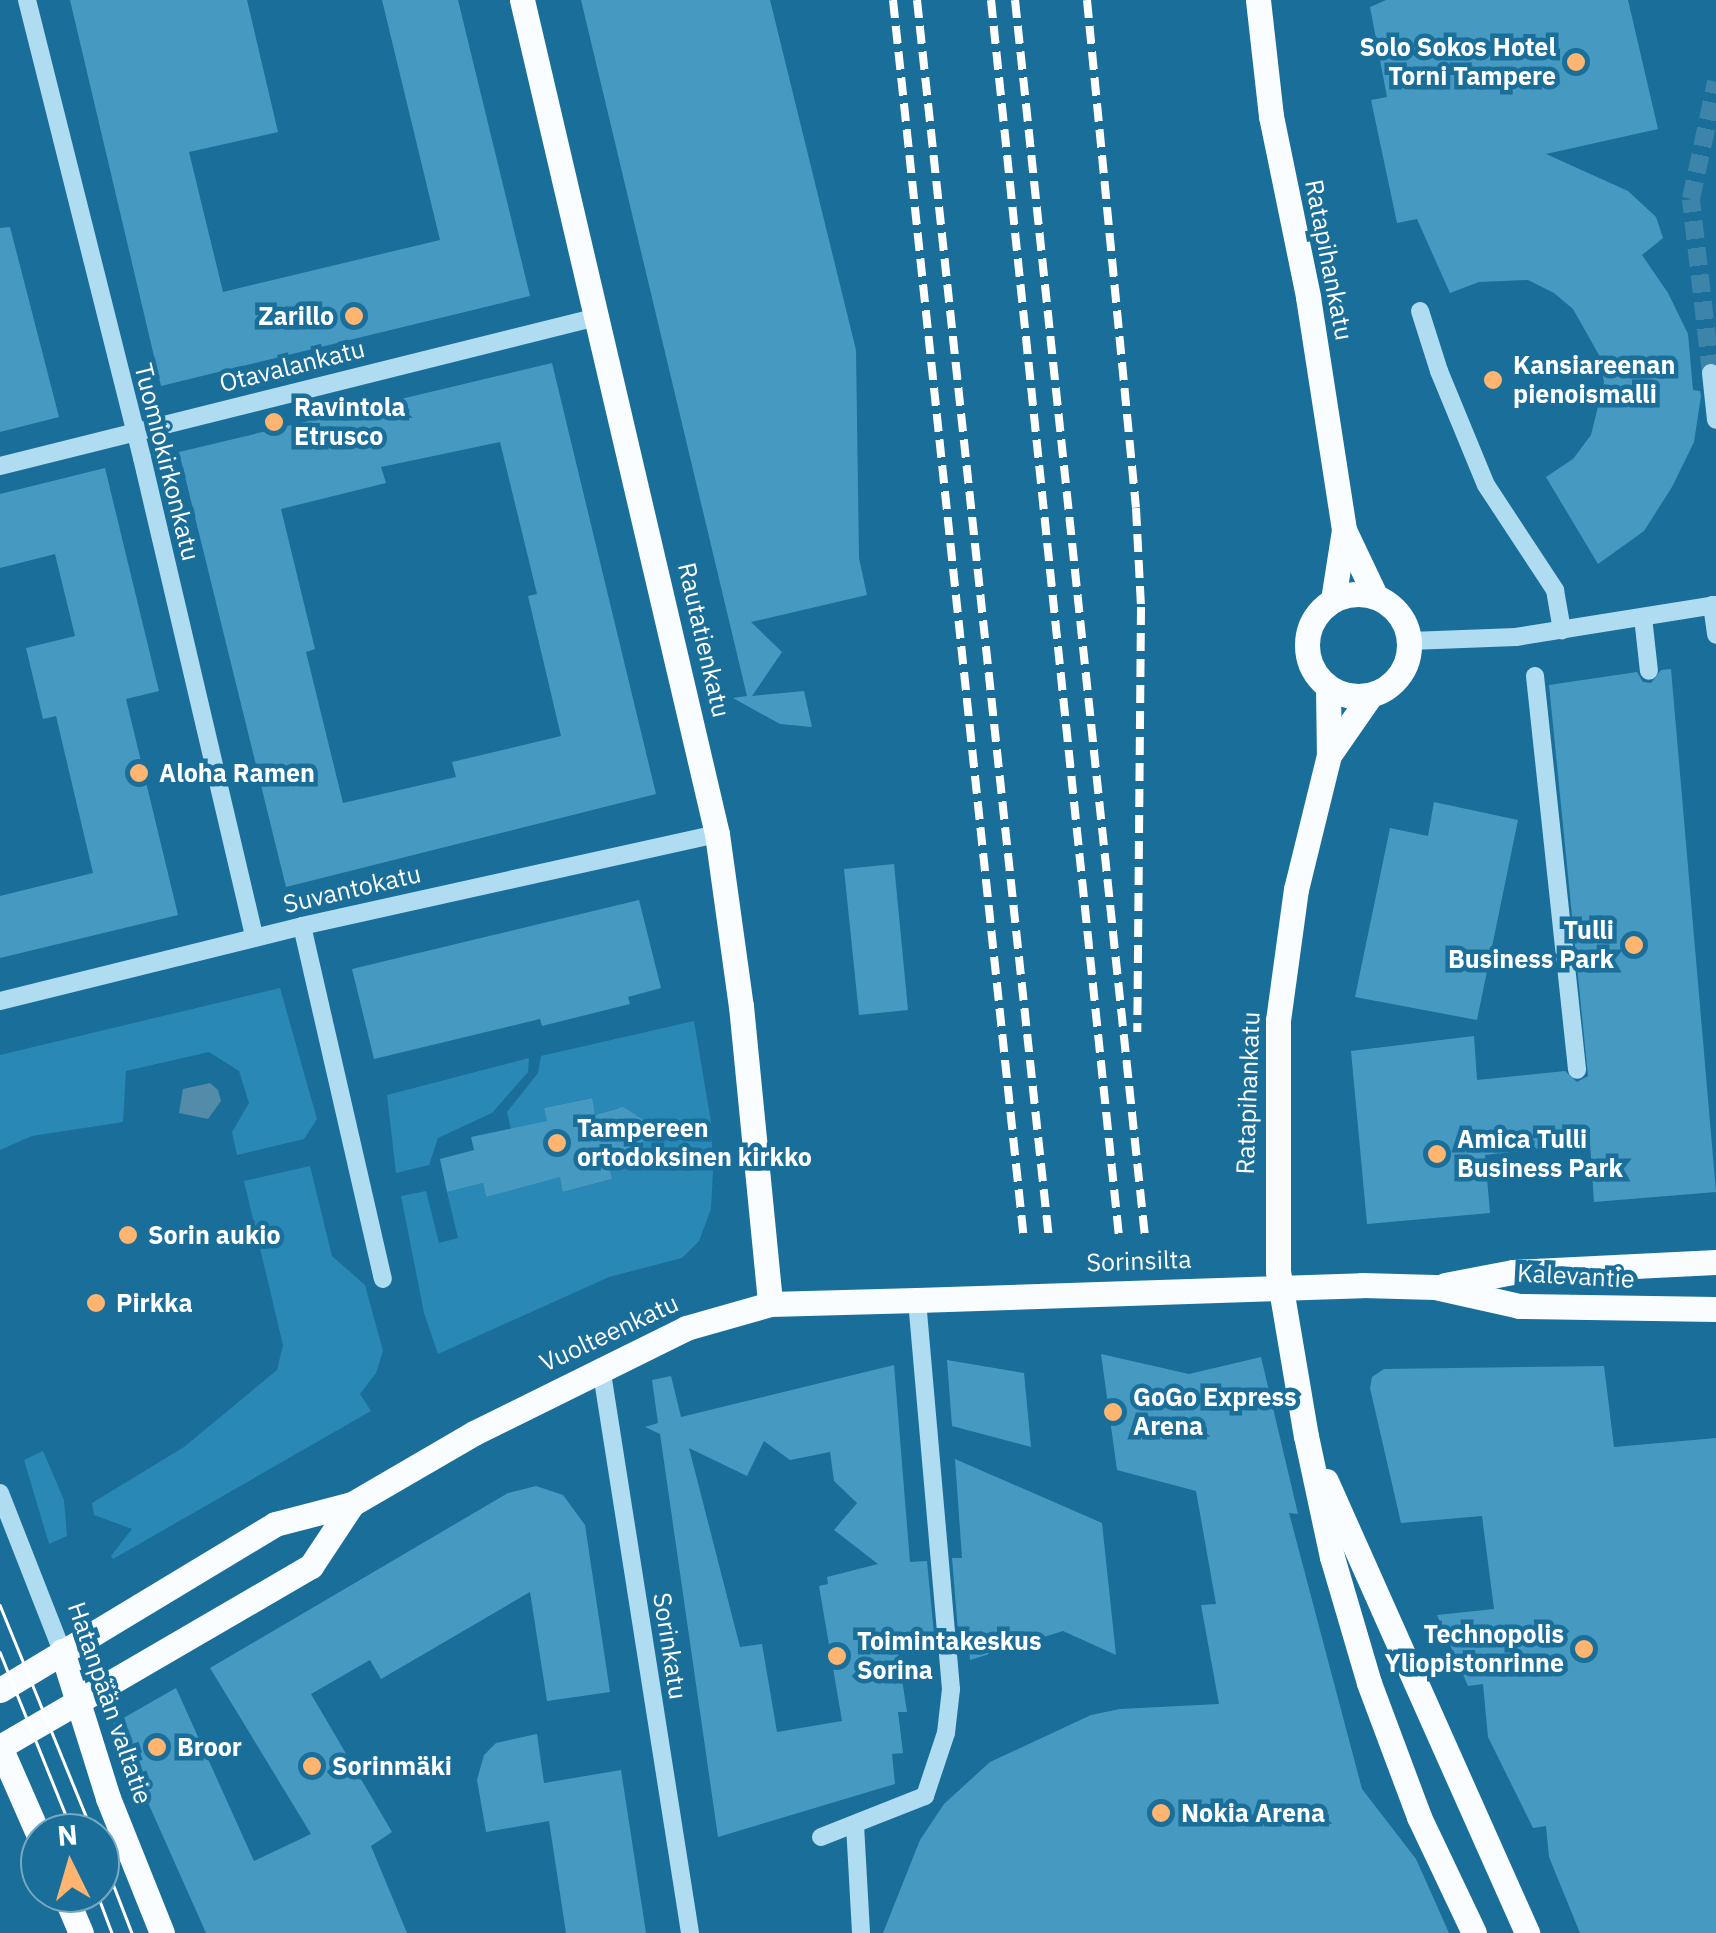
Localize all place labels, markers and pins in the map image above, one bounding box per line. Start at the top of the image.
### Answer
place label: Solo Sokos Hotel Torni Tampere [1360,33,1556,92]
marker: Solo Sokos Hotel Torni Tampere [1565,51,1587,73]
place label: Zarillo [258,301,334,331]
marker: Zarillo [343,305,365,327]
place label: Kansiareenan pienoismalli [1513,351,1675,410]
marker: Kansiareenan pienoismalli [1482,369,1504,391]
place label: Ravintola Etrusco [294,393,405,452]
marker: Ravintola Etrusco [263,411,285,433]
place label: Aloha Ramen [159,758,315,788]
marker: Aloha Ramen [128,762,150,784]
place label: Tulli Business Park [1448,916,1614,975]
marker: Tulli Business Park [1623,934,1645,956]
place label: Tampereen ortodoksinen kirkko [577,1114,812,1173]
place label: Amica Tulli Business Park [1457,1125,1623,1184]
marker: Tampereen ortodoksinen kirkko [546,1132,568,1154]
marker: Amica Tulli Business Park [1426,1143,1448,1165]
place label: Sorin aukio [148,1220,281,1250]
marker: Sorin aukio [117,1224,139,1246]
place label: Pirkka [116,1288,193,1318]
marker: Pirkka [85,1292,107,1314]
place label: GoGo Express Arena [1133,1383,1296,1442]
marker: GoGo Express Arena [1102,1401,1124,1423]
place label: Technopolis Yliopistonrinne [1385,1620,1564,1679]
place label: Toimintakeskus Sorina [857,1627,1041,1686]
marker: Technopolis Yliopistonrinne [1573,1638,1595,1660]
marker: Toimintakeskus Sorina [826,1645,848,1667]
place label: Broor [177,1732,242,1762]
marker: Broor [146,1736,168,1758]
place label: Sorinmäki [332,1751,452,1781]
marker: Sorinmäki [301,1755,323,1777]
place label: Nokia Arena [1181,1798,1325,1828]
marker: Nokia Arena [1150,1802,1172,1824]

